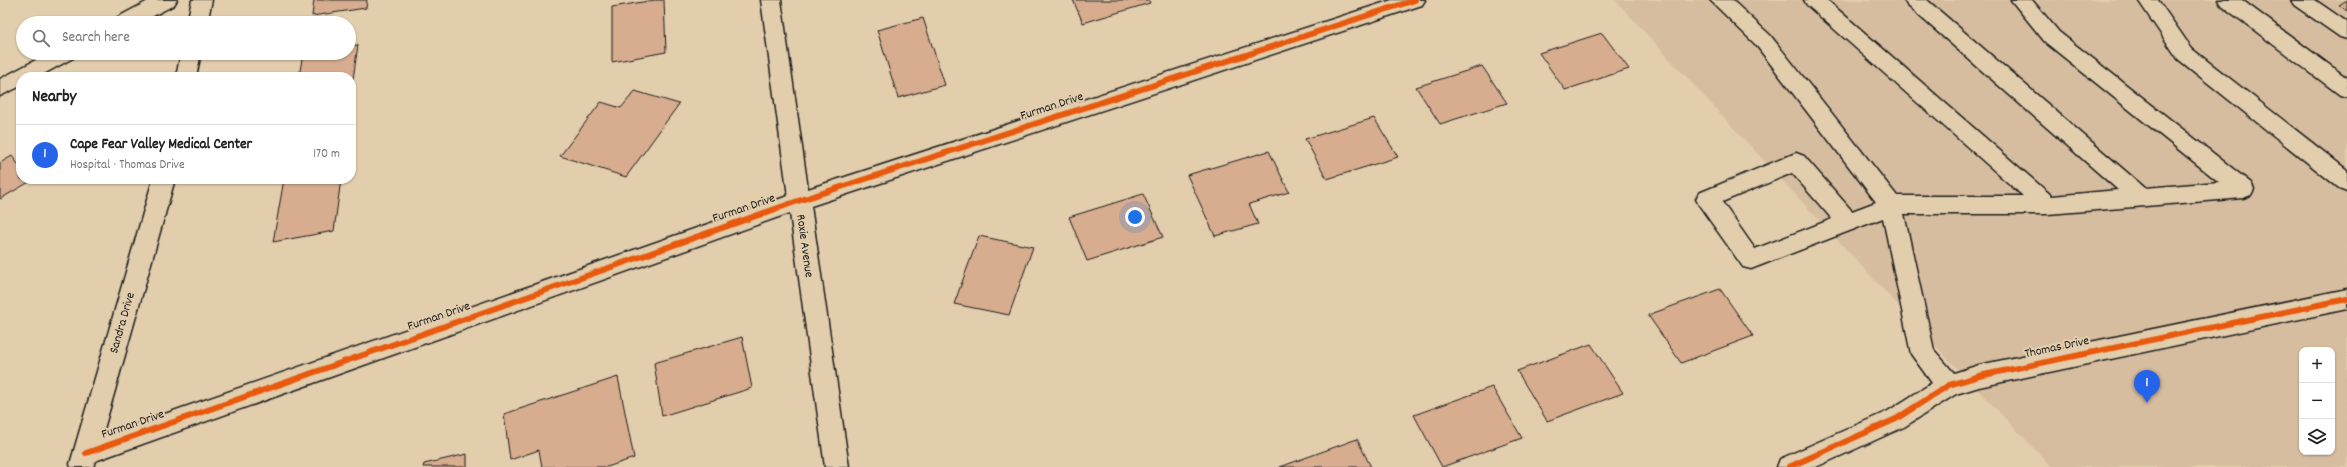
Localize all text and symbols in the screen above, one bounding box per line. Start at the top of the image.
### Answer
search box [16,16,356,60]
icon: search [30,27,52,49]
text: Search here [62,27,130,49]
text: Nearby [32,86,76,110]
street label: Furman Drive [1018,88,1086,126]
text: Cape Fear Valley Medical Center [70,134,252,156]
text: 1 [44,145,46,164]
text: 170 m [313,145,340,164]
text: Hospital · Thomas Drive [70,156,185,175]
street label: Furman Drive [710,189,778,229]
your location [1125,207,1145,227]
street label: Roxie Avenue [790,213,818,279]
street label: Sandra Drive [105,290,141,356]
street label: Furman Drive [405,297,473,337]
street label: Thomas Drive [2023,332,2091,364]
map controls [2299,347,2335,455]
button: + [2299,347,2335,383]
pin: 1 [2134,370,2160,403]
button: − [2299,383,2335,419]
street label: Furman Drive [99,405,167,445]
button: layers [2299,419,2335,455]

